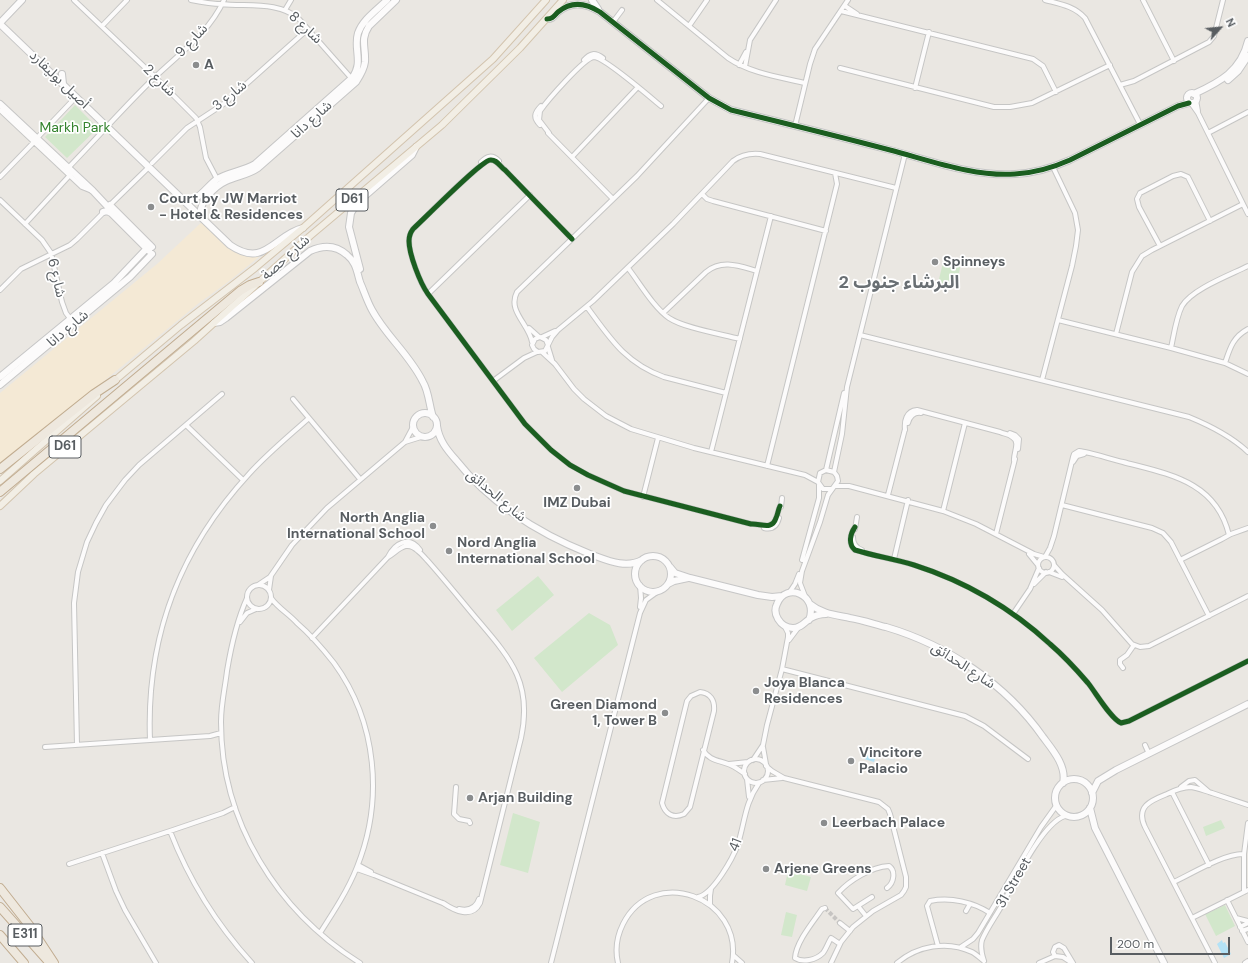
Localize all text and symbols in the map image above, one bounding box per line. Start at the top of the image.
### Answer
street label: شارع 8 [285,8,325,48]
north arrow [1200,8,1240,48]
text: N [1223,16,1239,29]
street label: شارع 9 [172,21,212,61]
street label: أصيل بوليفارد [26,47,92,113]
place label: A [204,57,214,73]
marker: A [191,60,201,70]
street label: شارع 2 [139,61,179,101]
street label: شارع 3 [209,77,251,115]
street label: شارع دانا [288,97,336,143]
park label: Markh Park [39,120,111,136]
road number: D61 [336,189,368,211]
place label: Court by JW Marriot - Hotel & Residences [159,191,303,224]
marker: Court by JW Marriot - Hotel & Residences [146,202,156,212]
street label: شارع حصة [258,232,314,284]
place label: Spinneys [943,254,1005,270]
street label: شارع 6 [43,257,69,299]
marker: Spinneys [930,257,940,267]
district label: البرشاء جنوب 2 [839,272,959,294]
street label: شارع دانا [44,307,92,351]
road number: D61 [49,436,81,458]
street label: شارع الحدائق [463,466,529,526]
marker: IMZ Dubai [572,483,582,493]
place label: IMZ Dubai [543,495,611,511]
place label: North Anglia International School [287,510,425,542]
marker: North Anglia International School [428,521,438,531]
place label: Nord Anglia International School [457,535,595,568]
marker: Nord Anglia International School [444,546,454,556]
street label: شارع الحدائق [928,639,998,693]
place label: Joya Blanca Residences [764,675,845,708]
marker: Joya Blanca Residences [751,686,761,696]
place label: Green Diamond 1, Tower B [550,697,657,730]
marker: Green Diamond 1, Tower B [660,708,670,718]
place label: Vincitore Palacio [859,745,922,778]
marker: Vincitore Palacio [846,756,856,766]
place label: Arjan Building [478,790,573,806]
marker: Arjan Building [465,793,475,803]
place label: Leerbach Palace [832,815,945,831]
marker: Leerbach Palace [819,818,829,828]
street label: 41 [726,836,746,854]
street label: 31 Street [993,855,1035,911]
place label: Arjene Greens [774,861,872,877]
marker: Arjene Greens [761,864,771,874]
road number: E311 [8,924,42,946]
scale bar [1112,929,1232,955]
text: 200 m [1117,936,1154,952]

